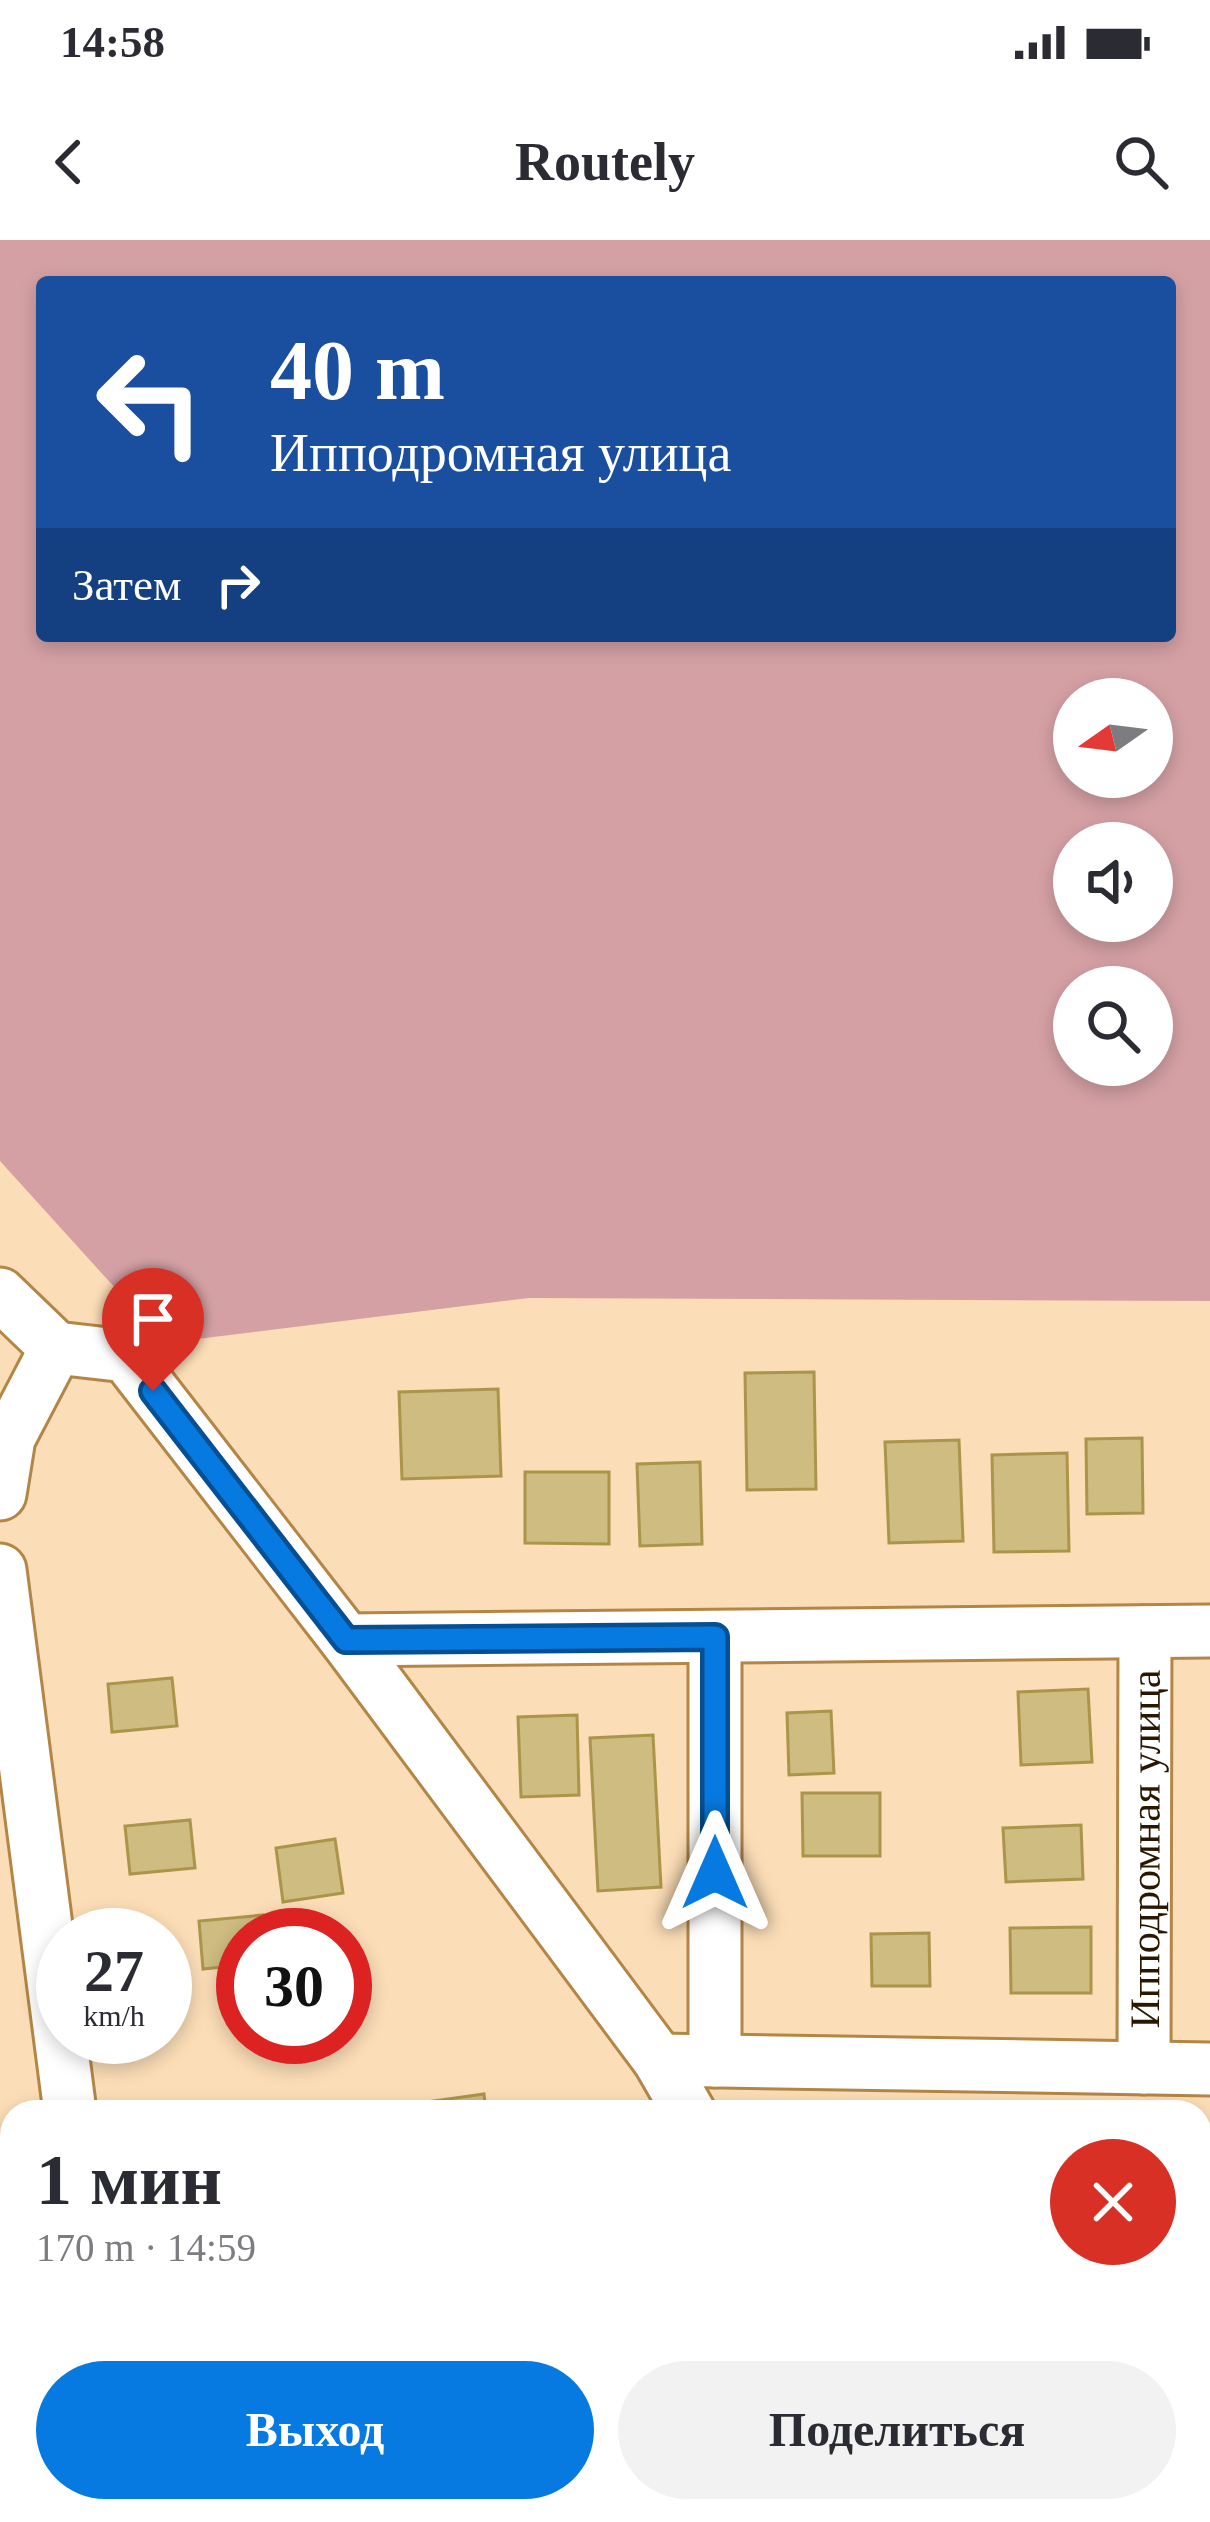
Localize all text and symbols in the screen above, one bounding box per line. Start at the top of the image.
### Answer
text: 14:58 [60,17,165,67]
icon: back [36,129,102,195]
icon: search [1108,129,1174,195]
text: Routely [515,132,695,192]
icon: left [72,324,228,480]
text: 40 m [270,324,445,417]
text: Ипподромная улица [270,423,731,483]
icon: right [205,552,271,618]
text: Затем [72,560,181,610]
north arrow [1053,678,1173,798]
map controls [1053,678,1173,1086]
button: sound [1053,822,1173,942]
button: search [1053,966,1173,1086]
pin [102,1268,204,1391]
icon: arrive [120,1286,186,1352]
street label: Ипподромная улица [1122,1669,1169,2029]
position arrow [652,1810,778,1936]
speed limit sign: 30 [216,1908,372,2064]
text: 27 [84,1938,144,2004]
text: km/h [83,1999,145,2032]
button: close [1050,2139,1176,2265]
text: 1 мин [36,2140,222,2220]
text: 170 m · 14:59 [36,2226,256,2269]
button: Выход [36,2361,594,2499]
button: Поделиться [618,2361,1176,2499]

